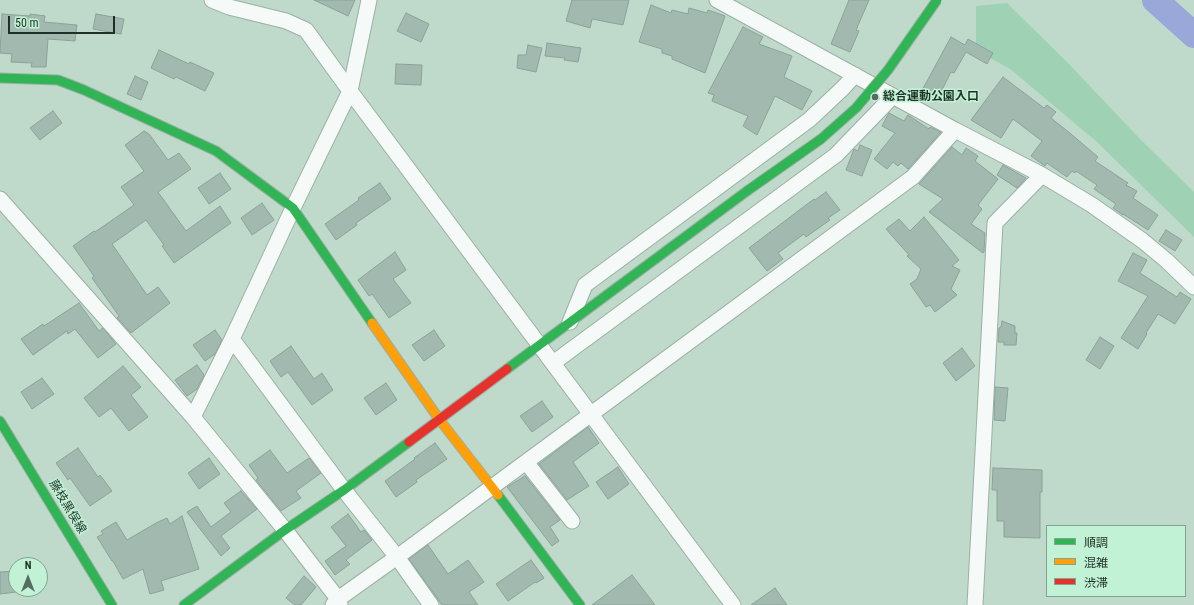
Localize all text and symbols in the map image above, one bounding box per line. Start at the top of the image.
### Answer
scale bar [10,8,117,34]
text: 50 m [15,16,39,30]
place label: 総合運動公園入口 [883,90,979,104]
marker: 総合運動公園入口 [870,92,880,102]
street label: 藤枝黒俣線 [45,478,89,536]
legend [1046,525,1186,597]
text: 順調 [1084,536,1108,550]
text: 混雑 [1084,556,1108,570]
north arrow [8,557,48,597]
text: N [25,559,31,572]
text: 渋滞 [1084,576,1108,590]

